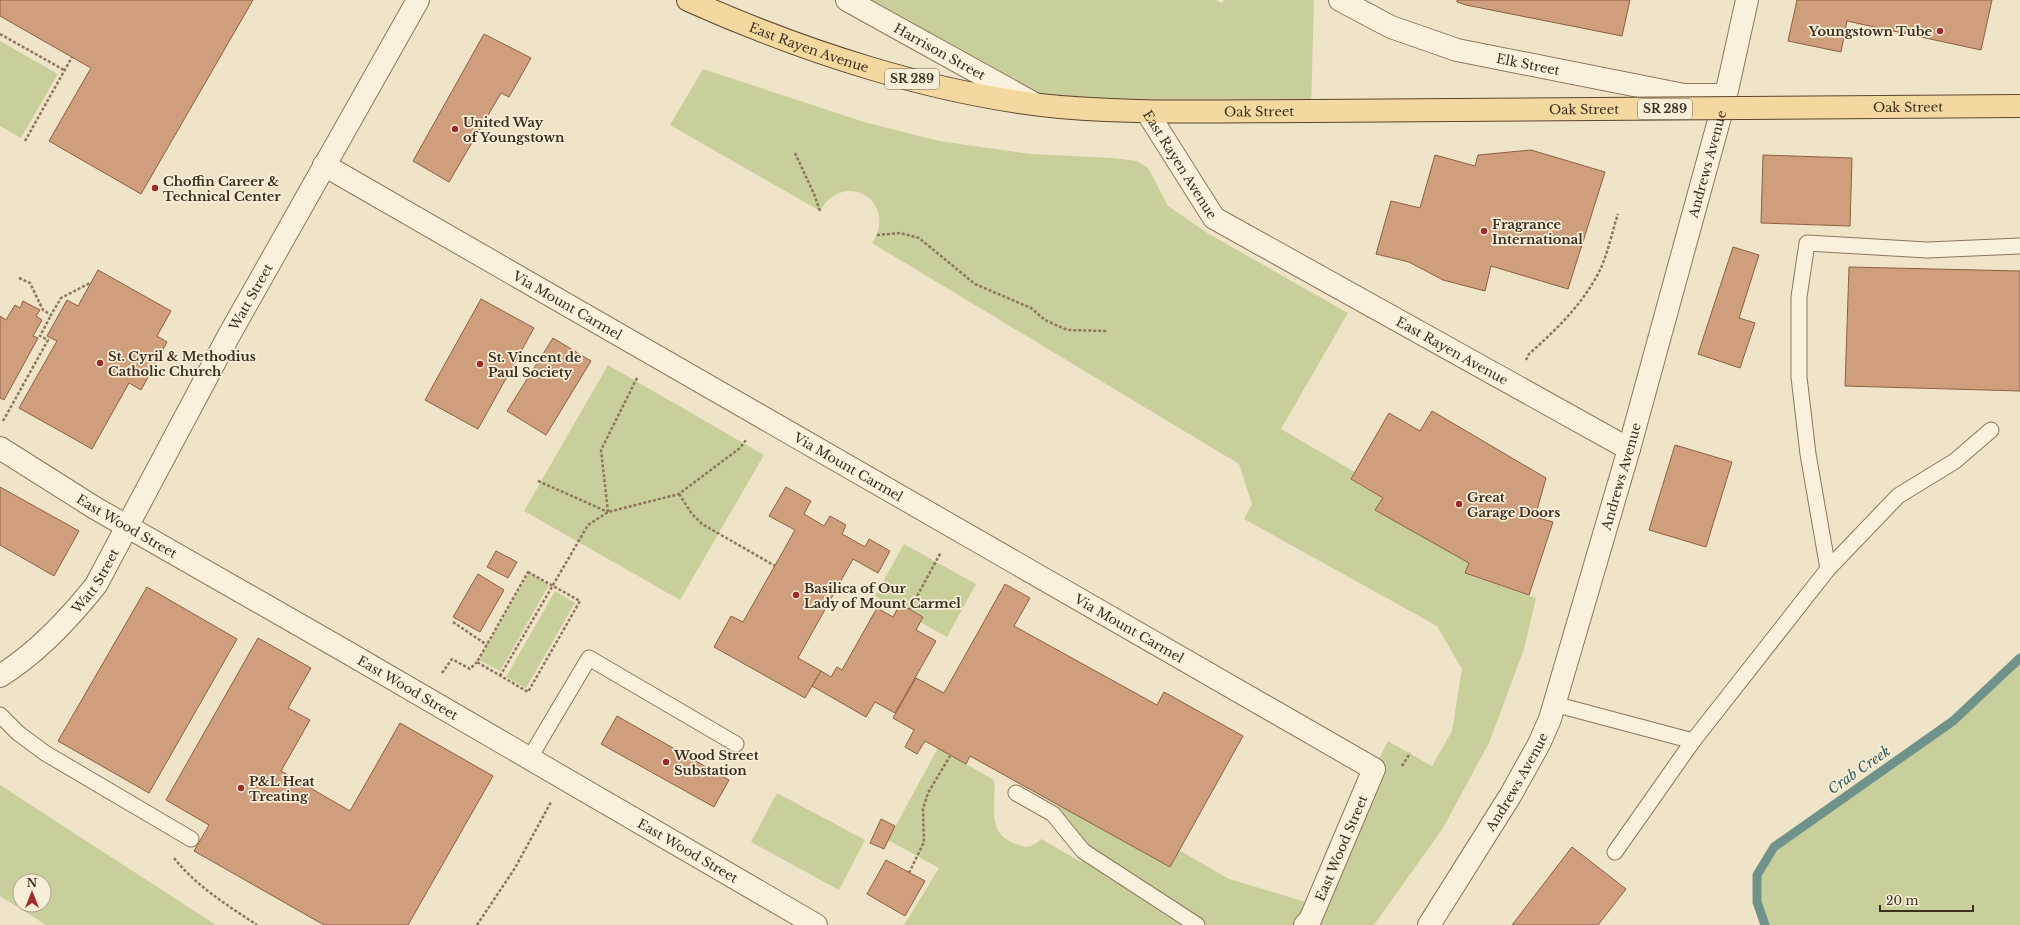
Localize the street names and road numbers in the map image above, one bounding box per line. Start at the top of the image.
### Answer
street label: East Rayen Avenue [746,19,871,76]
street label: Harrison Street [891,20,988,84]
street label: Elk Street [1495,50,1561,79]
road number: SR 289 [885,69,939,89]
road number: SR 289 [1638,99,1692,119]
street label: Oak Street [1873,99,1943,116]
street label: Oak Street [1549,101,1619,118]
street label: Oak Street [1224,103,1294,121]
street label: East Rayen Avenue [1139,107,1220,222]
street label: Andrews Avenue [1684,108,1730,221]
street label: Watt Street [225,261,277,334]
street label: Via Mount Carmel [509,267,625,344]
street label: East Rayen Avenue [1393,313,1511,389]
street label: Andrews Avenue [1597,421,1645,533]
street label: Via Mount Carmel [790,428,906,505]
street label: East Wood Street [73,490,180,562]
street label: Watt Street [68,546,123,618]
street label: Via Mount Carmel [1070,590,1187,667]
street label: East Wood Street [354,652,461,724]
street label: Andrews Avenue [1482,730,1552,835]
street label: East Wood Street [1311,793,1371,904]
street label: East Wood Street [634,815,741,887]

